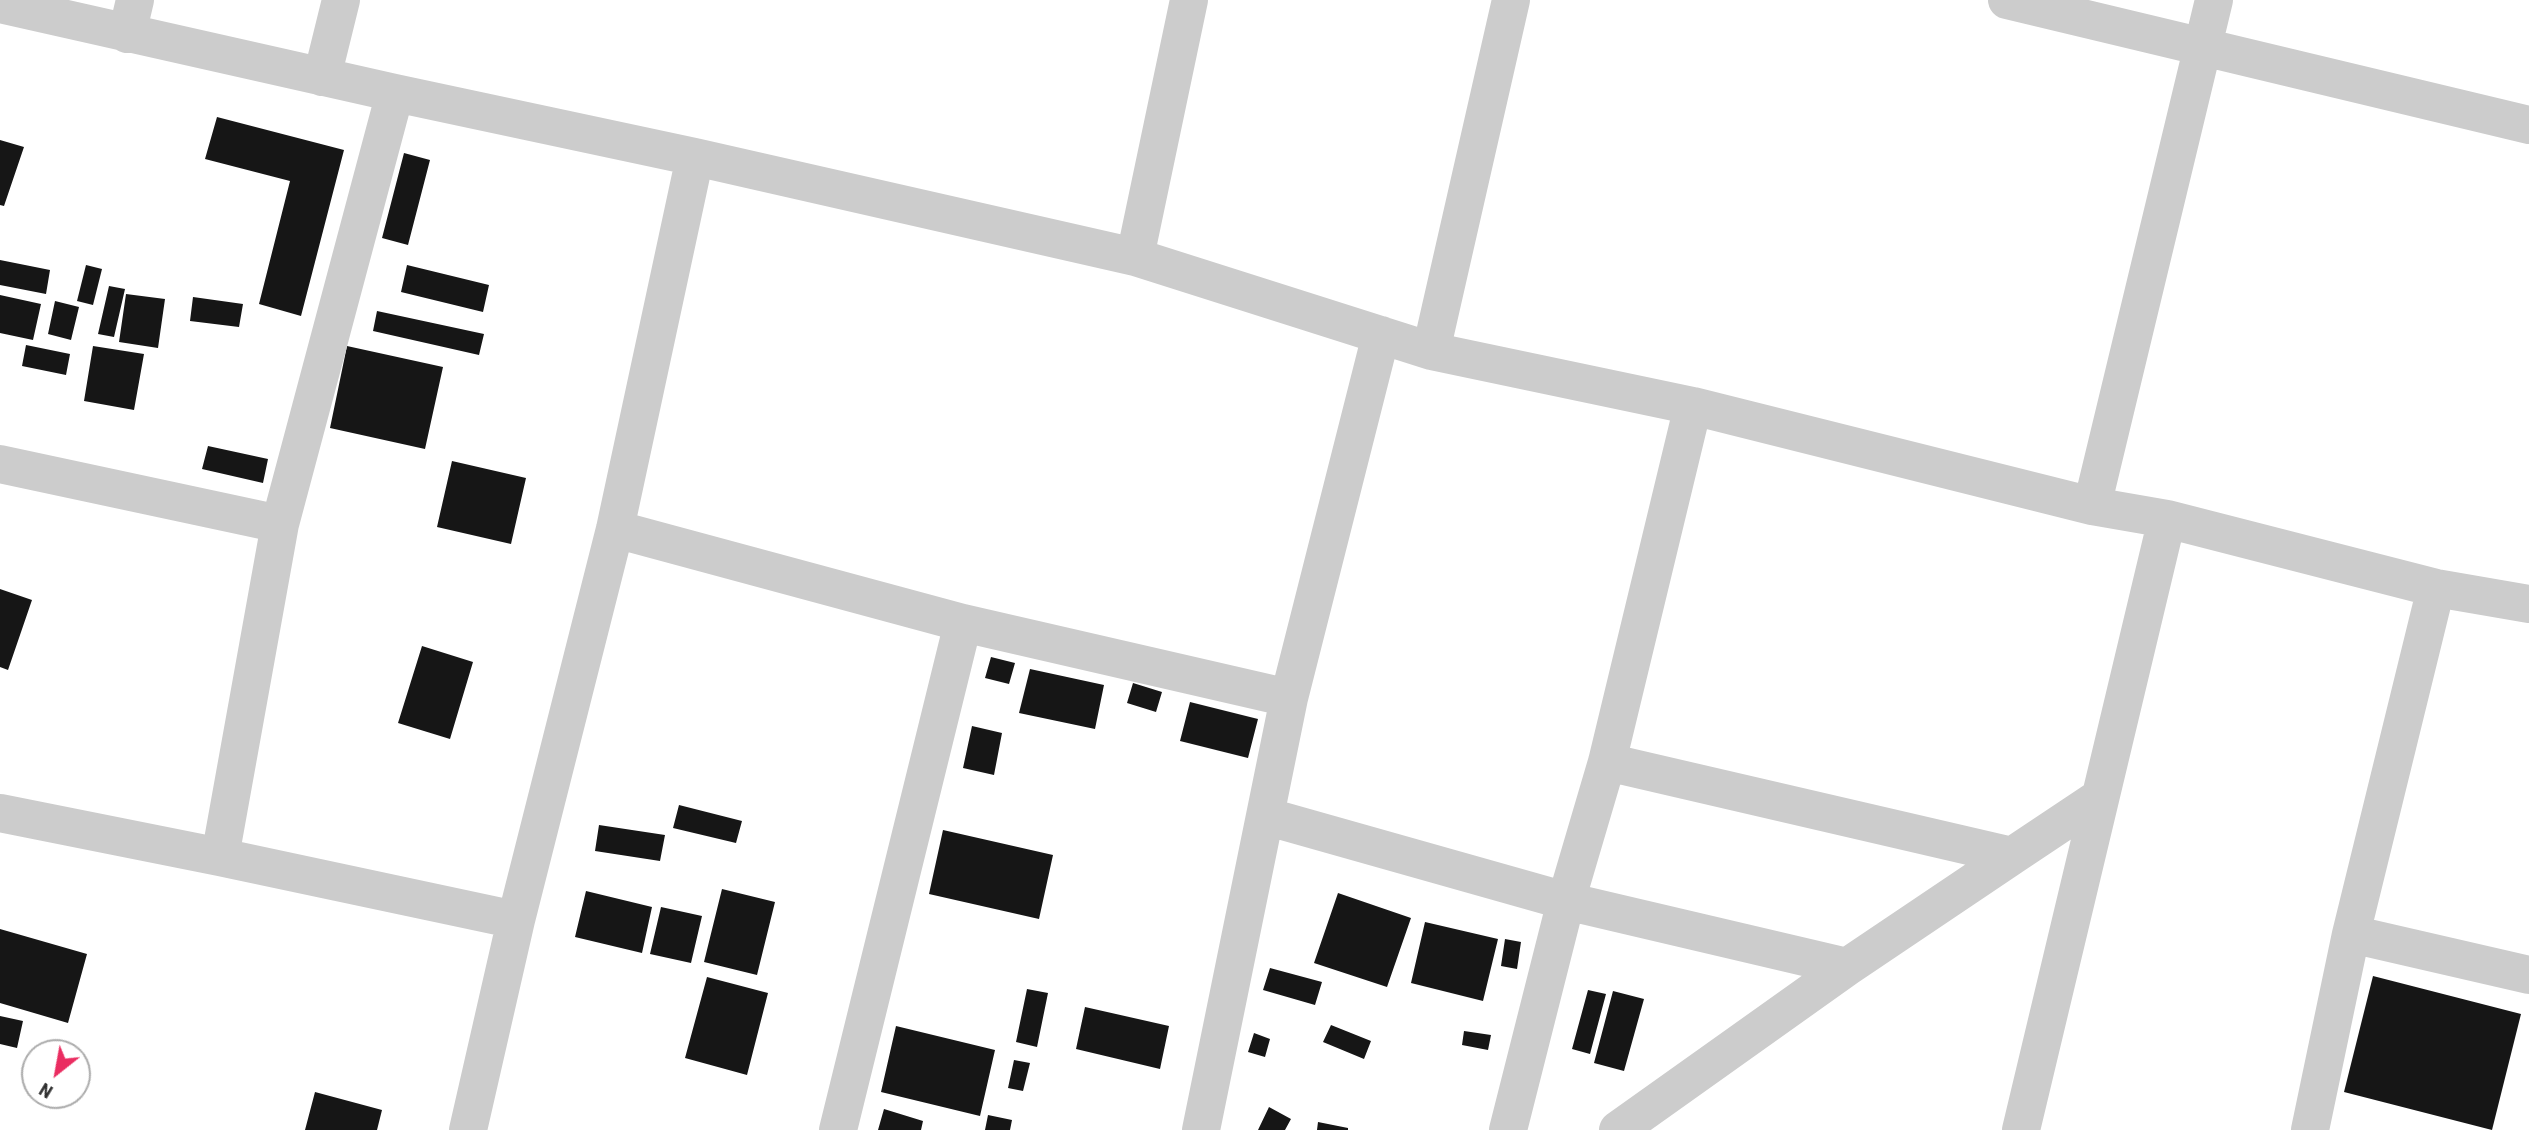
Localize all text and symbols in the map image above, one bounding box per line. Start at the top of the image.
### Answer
north arrow [21,1039,91,1109]
text: N [35,1078,57,1104]

